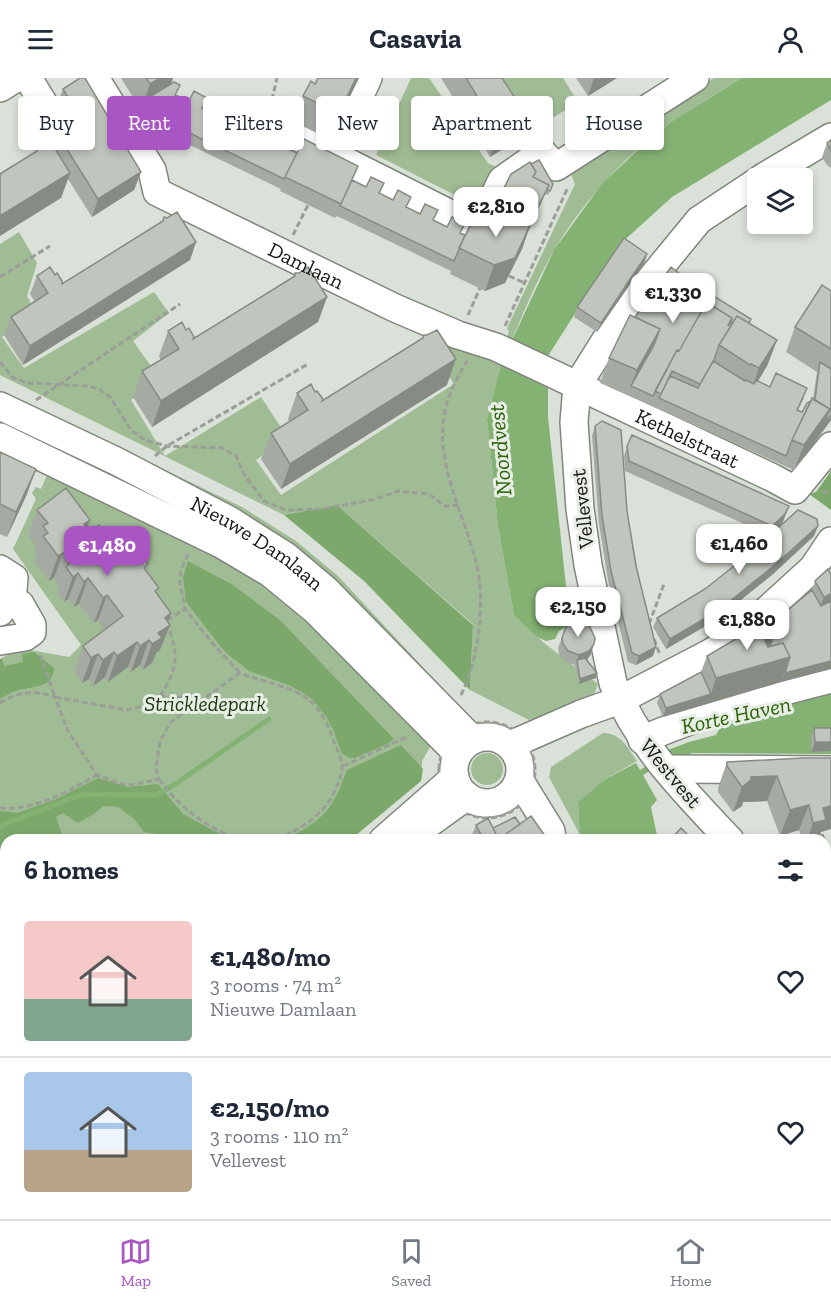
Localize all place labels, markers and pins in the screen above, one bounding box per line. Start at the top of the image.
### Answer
pin: €2,810 [447,187,545,238]
pin: €1,330 [624,273,722,324]
pin: €1,460 [690,524,788,575]
pin: €1,480 [58,526,156,577]
pin: €2,150 [529,587,627,638]
pin: €1,880 [698,600,796,651]

